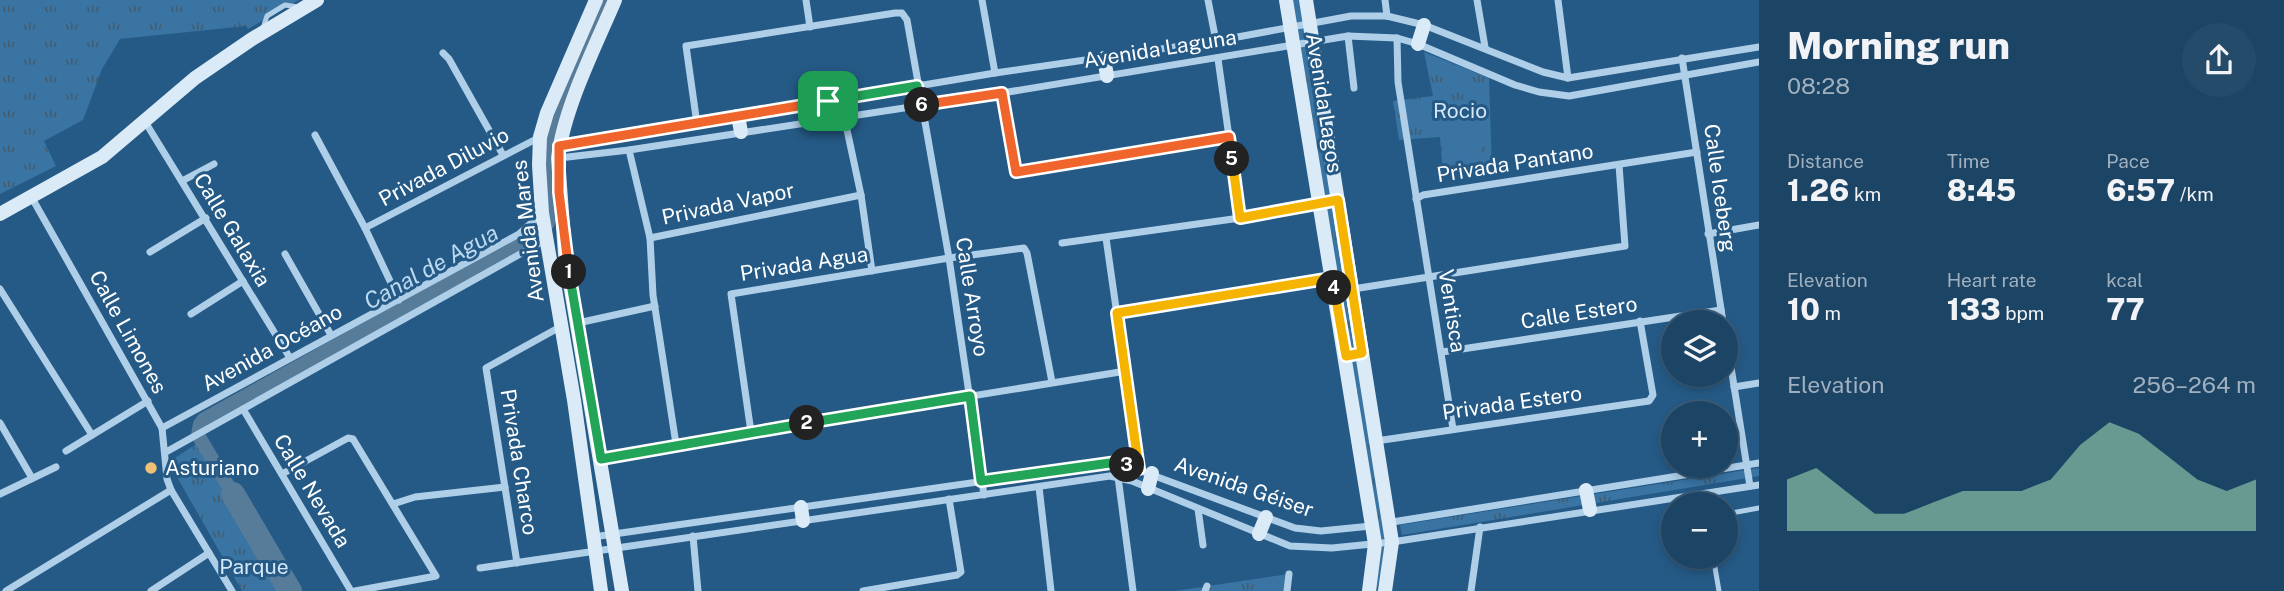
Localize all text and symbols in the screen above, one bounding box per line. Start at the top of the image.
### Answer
text: Morning run [1787,23,2010,68]
button: share [2182,23,2256,97]
street label: Avenida Laguna [1082,24,1238,73]
street label: Avenida Lagos [1301,31,1348,175]
pin [798,71,858,131]
text: 08:28 [1787,72,1850,99]
icon: arrive [809,82,847,120]
pin: 6 [904,88,940,122]
text: 6 [915,93,928,115]
park label: Rocio [1433,98,1487,123]
street label: Privada Diluvio [374,122,513,211]
street label: Calle Iceberg [1699,122,1742,254]
street label: Privada Pantano [1435,138,1595,187]
pin: 5 [1214,142,1250,176]
text: 5 [1225,147,1238,169]
text: Distance [1787,150,1864,172]
text: Time [1947,150,1990,172]
text: Pace [2106,150,2150,172]
street label: Avenida Mares [506,159,549,304]
street label: Calle Galaxia [189,168,276,291]
text: 1.26 [1787,172,1849,208]
text: 8:45 [1947,172,2016,208]
text: 6:57 [2106,172,2175,208]
street label: Privada Vapor [659,177,796,230]
text: km [1849,183,1881,205]
text: /km [2175,183,2214,205]
water label: Canal de Agua [359,219,503,315]
street label: Calle Arroyo [951,235,994,358]
street label: Privada Agua [738,241,870,286]
pin: 1 [552,254,586,290]
text: 1 [564,260,573,282]
street label: Calle Limones [84,266,173,398]
street label: Ventisca [1434,268,1471,354]
text: Elevation [1787,269,1868,291]
text: Heart rate [1947,269,2036,291]
text: kcal [2106,269,2143,291]
pin: 4 [1316,270,1352,306]
text: 4 [1327,276,1340,298]
street label: Calle Estero [1519,291,1639,334]
text: 10 [1787,291,1820,327]
text: 133 [1947,291,2001,327]
text: 77 [2106,291,2145,327]
street label: Avenida Océano [197,299,346,396]
text: m [1820,302,1841,324]
text: bpm [2001,302,2044,324]
map controls [1661,310,1738,569]
button: layers [1661,310,1738,387]
text: Elevation [1787,371,1885,398]
text: 256–264 m [2133,371,2256,398]
street label: Privada Estero [1440,380,1583,425]
street label: Privada Charco [496,387,543,537]
button: + [1661,401,1738,478]
pin: 2 [790,406,824,440]
text: 2 [800,411,813,433]
street label: Calle Nevada [269,429,356,552]
pin: 3 [1110,448,1144,482]
street label: Avenida Géiser [1171,451,1317,522]
text: 3 [1120,453,1133,475]
place label: Asturiano [165,455,259,480]
marker: Asturiano [143,460,159,476]
button: − [1661,492,1738,569]
park label: Parque [219,554,289,579]

